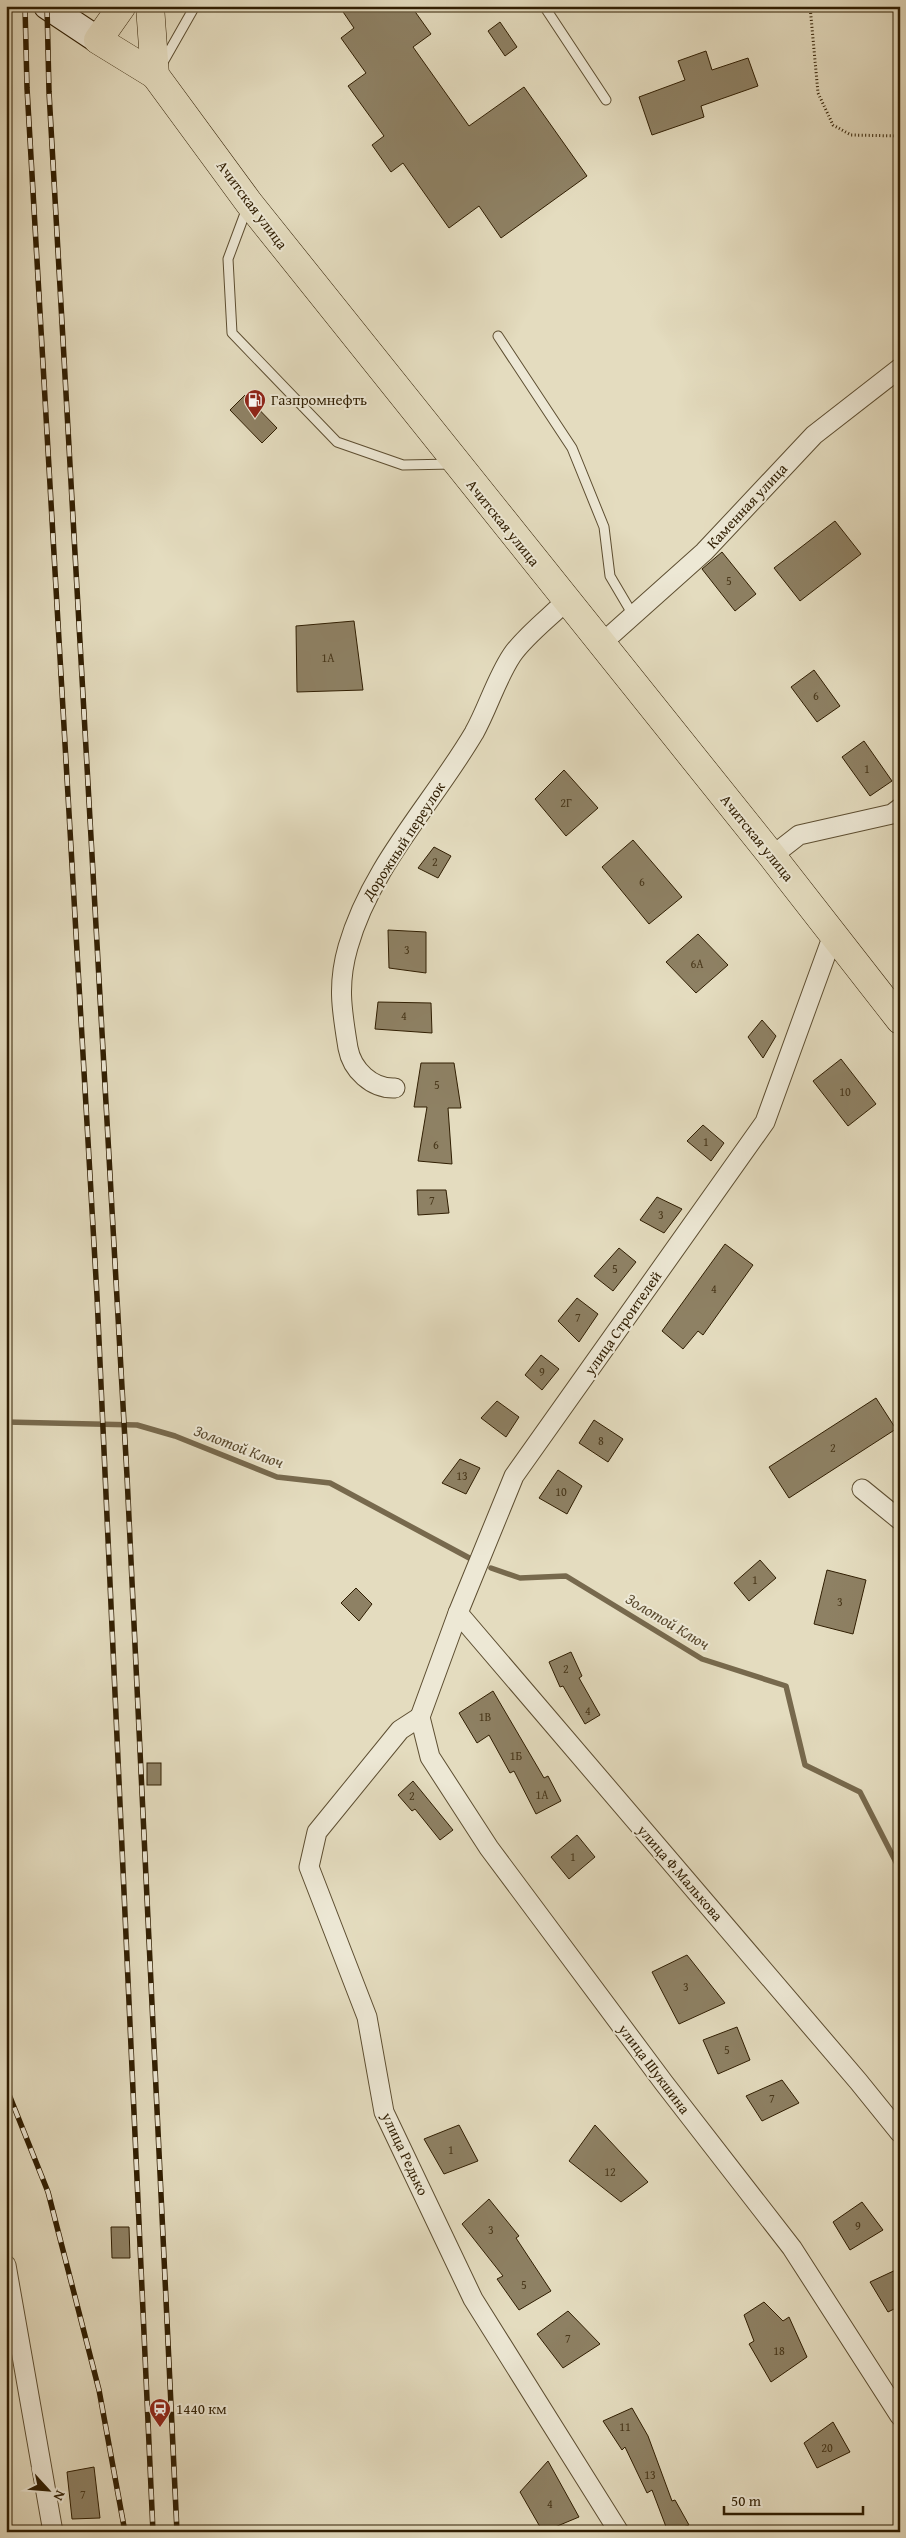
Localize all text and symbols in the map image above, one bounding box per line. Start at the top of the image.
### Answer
street label: Ачитская улица [212,156,293,254]
fuel station icon: Газпромнефть [243,388,267,419]
place label: Газпромнефть [271,389,367,410]
street label: Каменная улица [701,458,792,553]
street label: Ачитская улица [462,475,546,571]
house number: 5 [726,572,732,589]
house number: 1А [321,649,335,666]
house number: 6 [813,687,819,704]
house number: 1 [864,760,870,777]
street label: Дорожный переулок [357,777,450,905]
street label: Ачитская улица [716,790,800,886]
house number: 2Г [560,794,572,811]
house number: 2 [432,853,438,870]
house number: 6 [639,873,645,890]
house number: 3 [404,941,410,958]
house number: 6А [690,955,704,972]
house number: 4 [401,1007,407,1024]
house number: 5 [434,1076,440,1093]
house number: 10 [839,1083,851,1100]
house number: 1 [703,1133,709,1150]
house number: 6 [433,1136,439,1153]
house number: 7 [429,1192,435,1209]
house number: 3 [658,1206,664,1223]
house number: 5 [612,1260,618,1277]
street label: улица Строителей [578,1267,666,1380]
house number: 4 [711,1280,717,1297]
house number: 7 [575,1309,581,1326]
house number: 9 [539,1363,545,1380]
water label: Золотой Ключ [191,1418,288,1474]
house number: 8 [598,1432,604,1449]
house number: 2 [830,1439,836,1456]
house number: 13 [456,1467,468,1484]
house number: 10 [555,1483,567,1500]
house number: 1 [752,1571,758,1588]
water label: Золотой Ключ [621,1586,715,1656]
house number: 3 [837,1593,843,1610]
house number: 2 [563,1660,569,1677]
house number: 4 [585,1702,591,1719]
house number: 1В [479,1708,491,1725]
house number: 1Б [510,1747,522,1764]
house number: 1А [535,1786,549,1803]
house number: 2 [409,1787,415,1804]
street label: улица Ф.Малькова [632,1819,729,1926]
house number: 1 [570,1848,576,1865]
house number: 3 [683,1978,689,1995]
street label: улица Шукшина [613,2018,696,2119]
house number: 5 [724,2041,730,2058]
house number: 7 [769,2090,775,2107]
street label: улица Редько [377,2108,434,2199]
house number: 1 [448,2141,454,2158]
house number: 12 [604,2163,616,2180]
house number: 9 [855,2217,861,2234]
house number: 3 [488,2221,494,2238]
house number: 5 [521,2276,527,2293]
house number: 7 [565,2330,571,2347]
house number: 18 [773,2342,785,2359]
station icon: 1440 км [148,2397,172,2428]
place label: 1440 км [176,2398,227,2419]
house number: 11 [619,2418,631,2435]
house number: 20 [821,2439,833,2456]
north arrow [22,2466,72,2516]
house number: 13 [644,2466,656,2483]
scale bar [724,2483,862,2515]
house number: 7 [80,2486,86,2503]
text: N [48,2487,71,2505]
text: 50 m [731,2490,762,2511]
house number: 4 [547,2495,553,2512]

